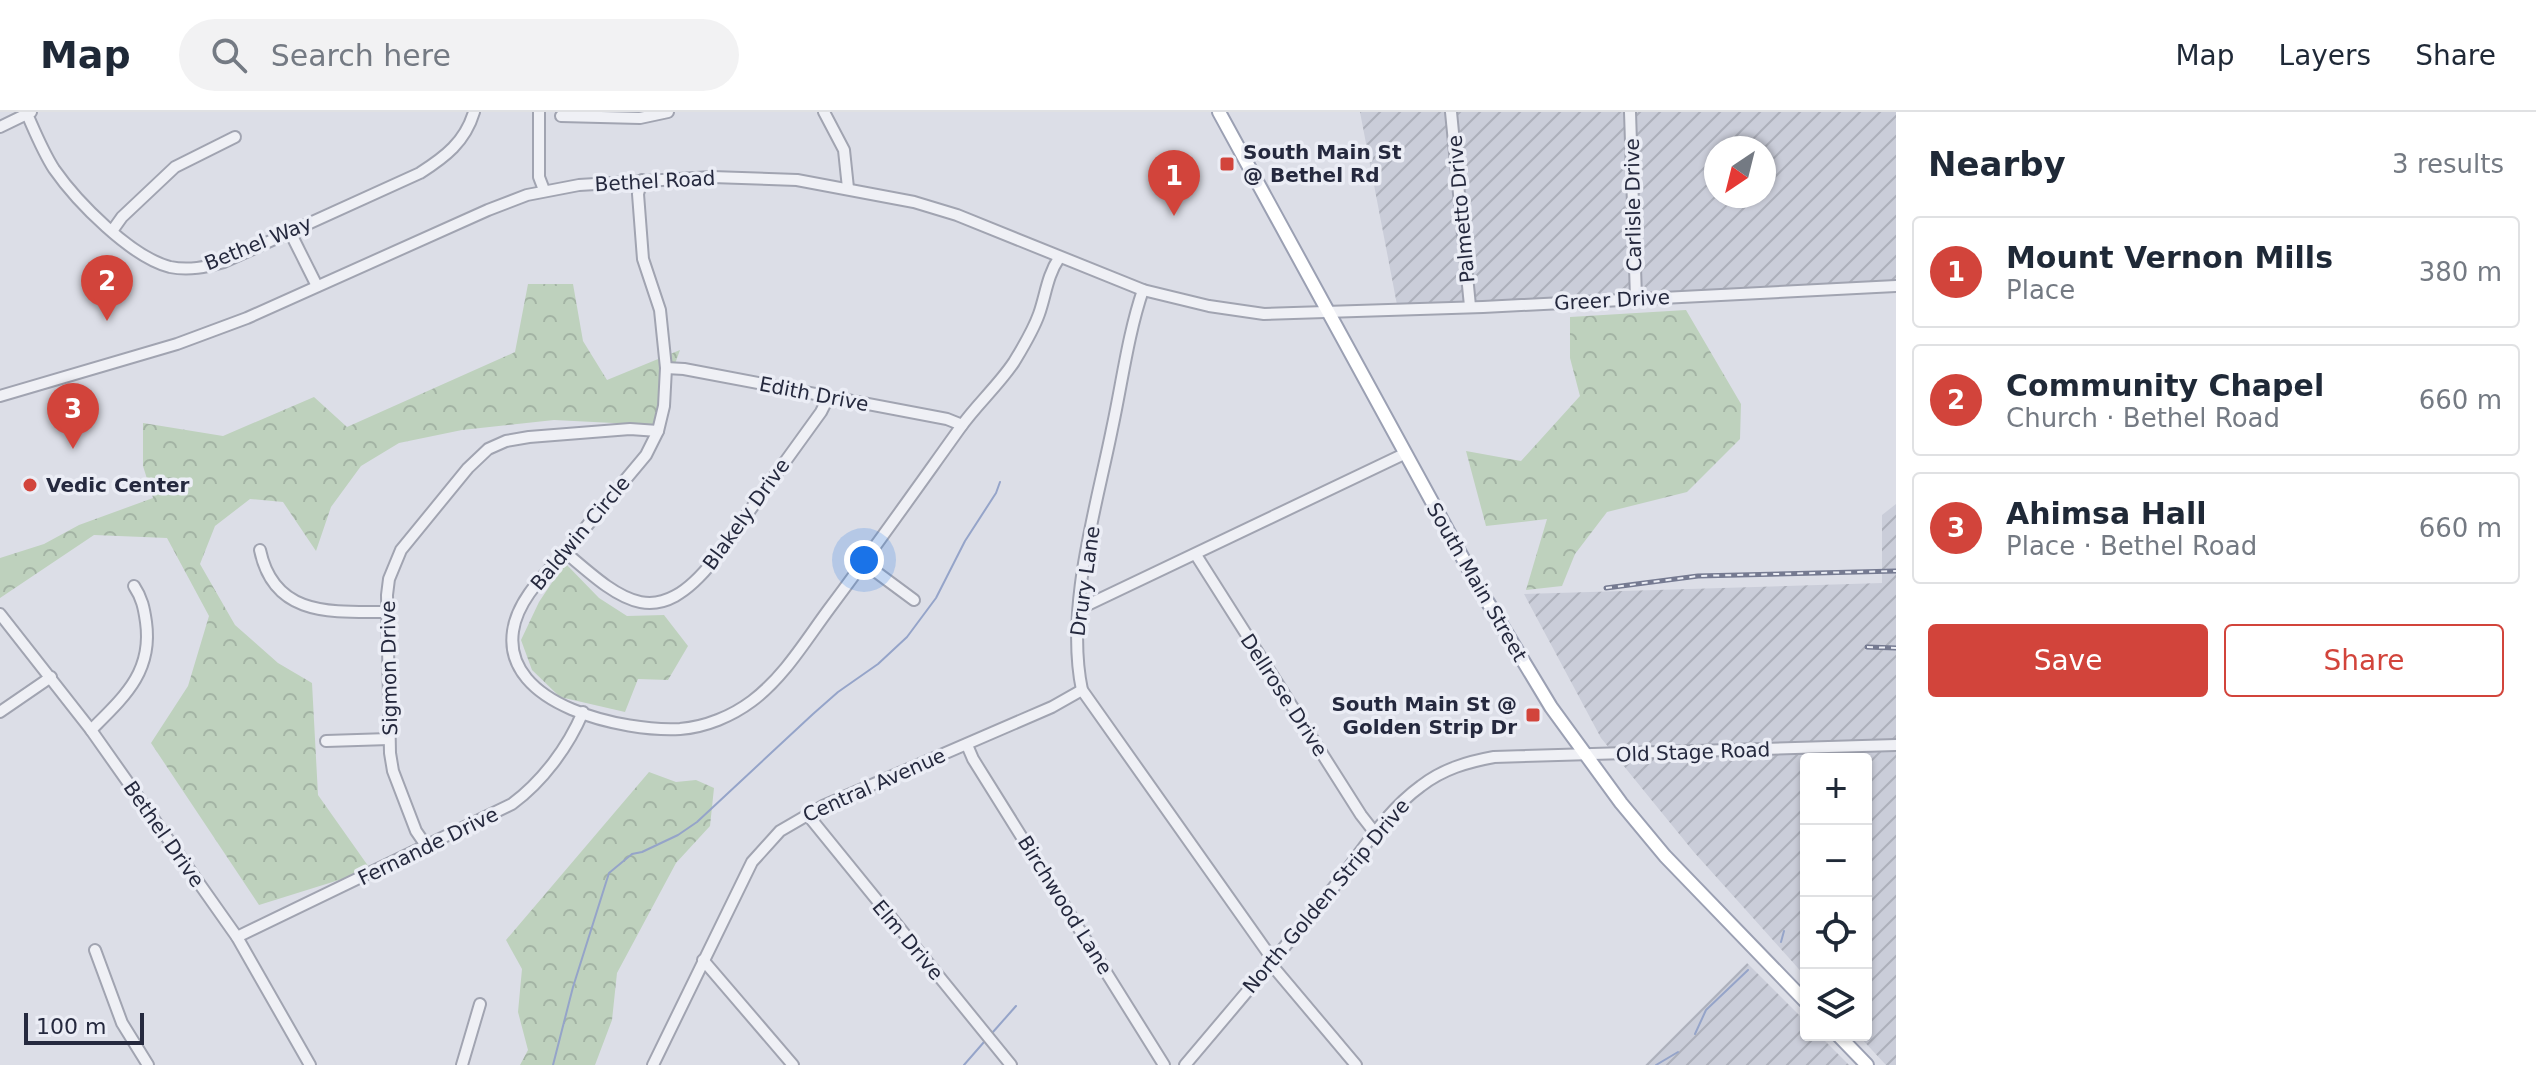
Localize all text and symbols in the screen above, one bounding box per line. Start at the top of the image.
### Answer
search box [179,19,739,91]
text: Map [40,33,131,77]
icon: search [207,33,251,77]
text: Search here [271,38,451,73]
text: Map [2175,39,2235,72]
text: Layers [2279,39,2371,72]
text: Share [2415,39,2496,72]
street label: Palmetto Drive [1443,134,1479,284]
north arrow [1704,136,1776,208]
street label: Carlisle Drive [1620,138,1646,272]
place label: South Main St @ Bethel Rd [1243,140,1402,187]
text: Nearby [1928,144,2066,184]
text: 3 results [2392,149,2504,179]
pin: 1 [1148,150,1200,216]
marker: South Main St @ Bethel Rd [1218,155,1236,173]
street label: Bethel Road [594,166,716,196]
street label: Bethel Way [201,211,315,275]
text: Mount Vernon Mills [2006,240,2333,275]
pin: 2 [81,255,133,321]
text: 1 [1947,257,1965,287]
text: 380 m [2419,257,2502,287]
text: Place [2006,275,2075,305]
street label: Greer Drive [1554,285,1670,315]
text: Community Chapel [2006,368,2324,403]
street label: Edith Drive [757,372,871,416]
pin: 3 [47,383,99,449]
text: 2 [1947,385,1965,415]
text: 660 m [2419,385,2502,415]
text: Church · Bethel Road [2006,403,2280,433]
street label: Blakely Drive [698,454,794,574]
street label: Baldwin Circle [525,471,635,595]
place label: Vedic Center [46,473,190,497]
marker: Vedic Center [21,476,39,494]
text: Ahimsa Hall [2006,496,2207,531]
street label: South Main Street [1422,498,1532,666]
text: 3 [1947,513,1965,543]
text: 660 m [2419,513,2502,543]
street label: Drury Lane [1065,524,1105,638]
text: Place · Bethel Road [2006,531,2257,561]
your location [844,540,884,580]
street label: Sigmon Drive [376,600,402,736]
button: Save [1928,624,2208,697]
button: Share [2224,624,2504,697]
street label: Dellrose Drive [1235,629,1333,761]
place label: South Main St @ Golden Strip Dr [1331,692,1517,739]
marker: South Main St @ Golden Strip Dr [1524,706,1542,724]
street label: Old Stage Road [1615,737,1771,767]
street label: Central Avenue [799,743,949,827]
map controls [1800,753,1872,1041]
button: + [1800,753,1872,825]
street label: Bethel Drive [119,776,209,892]
street label: North Golden Strip Drive [1238,794,1414,998]
street label: Fernande Drive [354,802,502,890]
button: − [1800,825,1872,897]
street label: Birchwood Lane [1013,831,1117,979]
street label: Elm Drive [868,895,948,985]
button: locate [1800,897,1872,969]
button: layers [1800,969,1872,1041]
scale bar [24,1009,144,1045]
text: 100 m [36,1014,106,1039]

